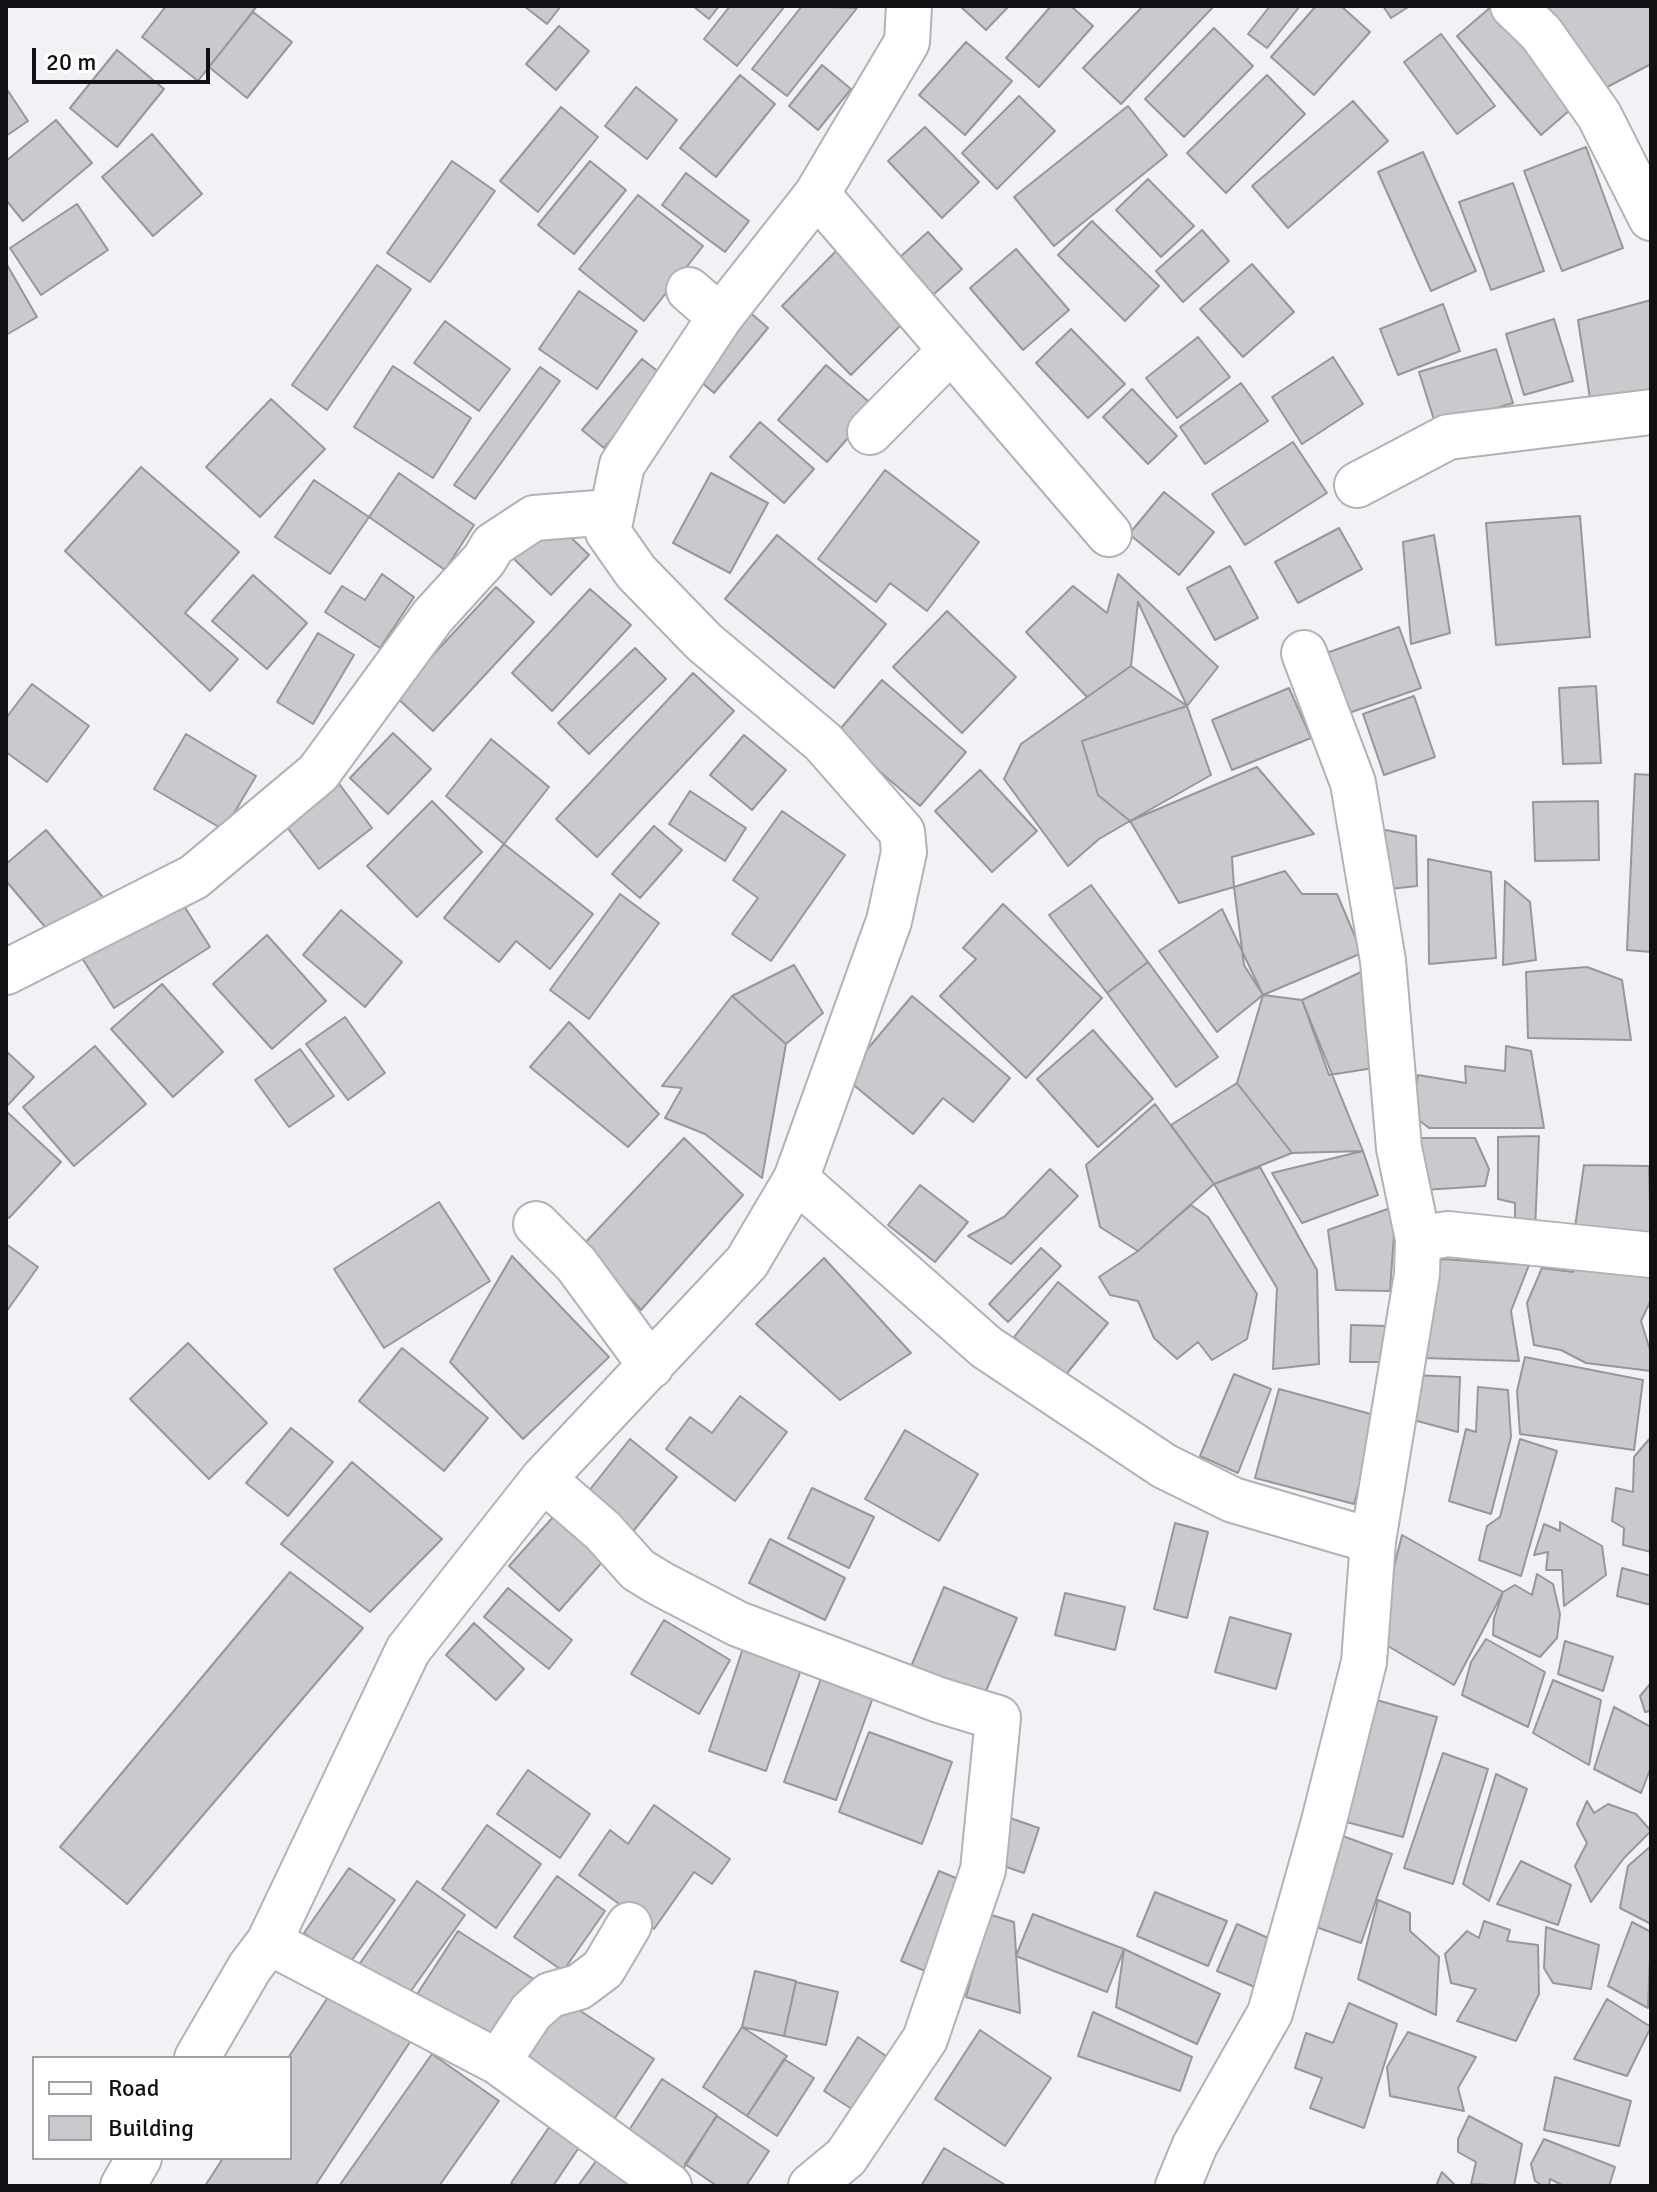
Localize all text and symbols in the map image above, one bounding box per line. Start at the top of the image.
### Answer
scale bar [36,32,214,82]
text: 20 m [46,47,96,77]
legend [32,2056,292,2160]
text: Road [108,2073,159,2103]
text: Building [108,2113,194,2143]

